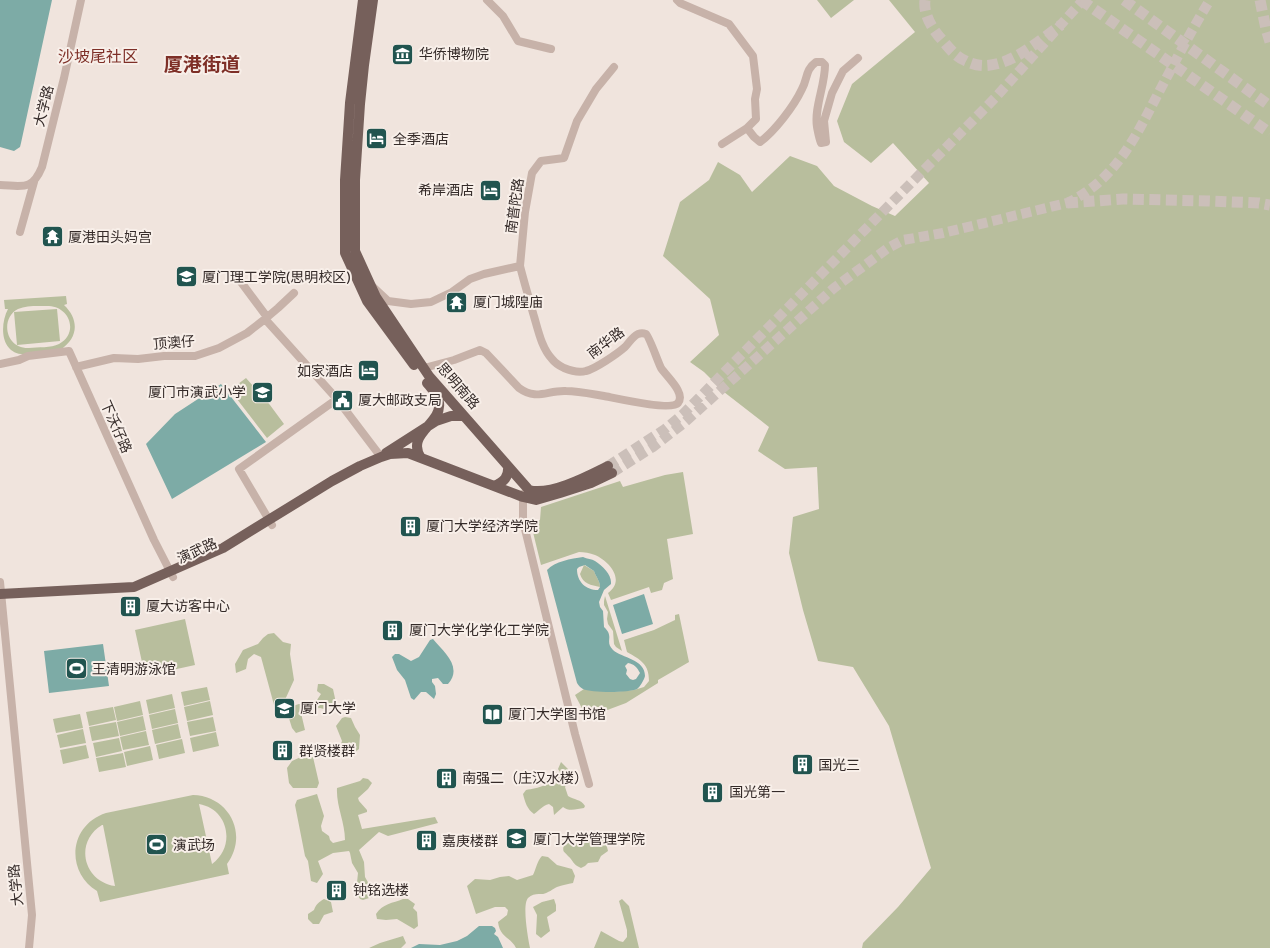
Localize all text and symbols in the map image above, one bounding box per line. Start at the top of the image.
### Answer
museum icon: 华侨博物院 [391,42,415,66]
place label: 华侨博物院 [419,46,489,63]
district label: 沙坡尾社区 [58,47,138,67]
district label: 厦港街道 [164,54,240,76]
street label: 大学路 [31,84,57,128]
hotel icon: 全季酒店 [365,127,389,151]
place label: 全季酒店 [393,131,449,148]
street label: 南普陀路 [503,177,527,235]
hotel icon: 希岸酒店 [478,178,502,202]
place label: 希岸酒店 [418,182,474,199]
temple icon: 厦港田头妈宫 [40,225,64,249]
place label: 厦港田头妈宫 [68,229,152,246]
school or university icon: 厦门理工学院(思明校区) [174,265,198,289]
place label: 厦门理工学院(思明校区) [202,269,351,286]
temple icon: 厦门城隍庙 [445,290,469,314]
place label: 厦门城隍庙 [473,294,543,311]
street label: 南华路 [584,324,628,362]
street label: 顶澳仔 [152,333,196,353]
hotel icon: 如家酒店 [357,359,381,383]
street label: 思明南路 [433,359,483,413]
place label: 如家酒店 [297,363,353,380]
school or university icon: 厦门市演武小学 [250,380,274,404]
place label: 厦门市演武小学 [148,384,246,401]
public building icon: 厦大邮政支局 [330,388,354,412]
place label: 厦大邮政支局 [358,392,442,409]
street label: 下沃仔路 [97,398,135,456]
building icon: 厦门大学经济学院 [398,514,422,538]
place label: 厦门大学经济学院 [426,518,538,535]
street label: 演武路 [174,535,220,567]
building icon: 厦大访客中心 [118,594,142,618]
place label: 厦大访客中心 [146,598,230,615]
building icon: 厦门大学化学化工学院 [381,618,405,642]
place label: 厦门大学化学化工学院 [409,622,549,639]
sports icon: 王清明游泳馆 [64,657,88,681]
place label: 王清明游泳馆 [92,661,176,678]
school or university icon: 厦门大学 [272,696,296,720]
place label: 厦门大学 [300,700,356,717]
library icon: 厦门大学图书馆 [480,702,504,726]
place label: 厦门大学图书馆 [508,706,606,723]
building icon: 群贤楼群 [271,739,295,763]
place label: 群贤楼群 [299,743,355,760]
building icon: 国光三 [790,753,814,777]
place label: 国光三 [818,757,860,774]
building icon: 南强二（庄汉水楼） [434,766,458,790]
place label: 南强二（庄汉水楼） [462,770,588,787]
building icon: 国光第一 [701,780,725,804]
place label: 国光第一 [729,784,785,801]
school or university icon: 厦门大学管理学院 [505,827,529,851]
building icon: 嘉庚楼群 [414,829,438,853]
place label: 厦门大学管理学院 [533,831,645,848]
sports icon: 演武场 [145,833,169,857]
place label: 嘉庚楼群 [442,833,498,850]
place label: 演武场 [173,837,215,854]
street label: 大学路 [5,863,27,907]
building icon: 钟铭选楼 [325,878,349,902]
place label: 钟铭选楼 [353,882,409,899]

